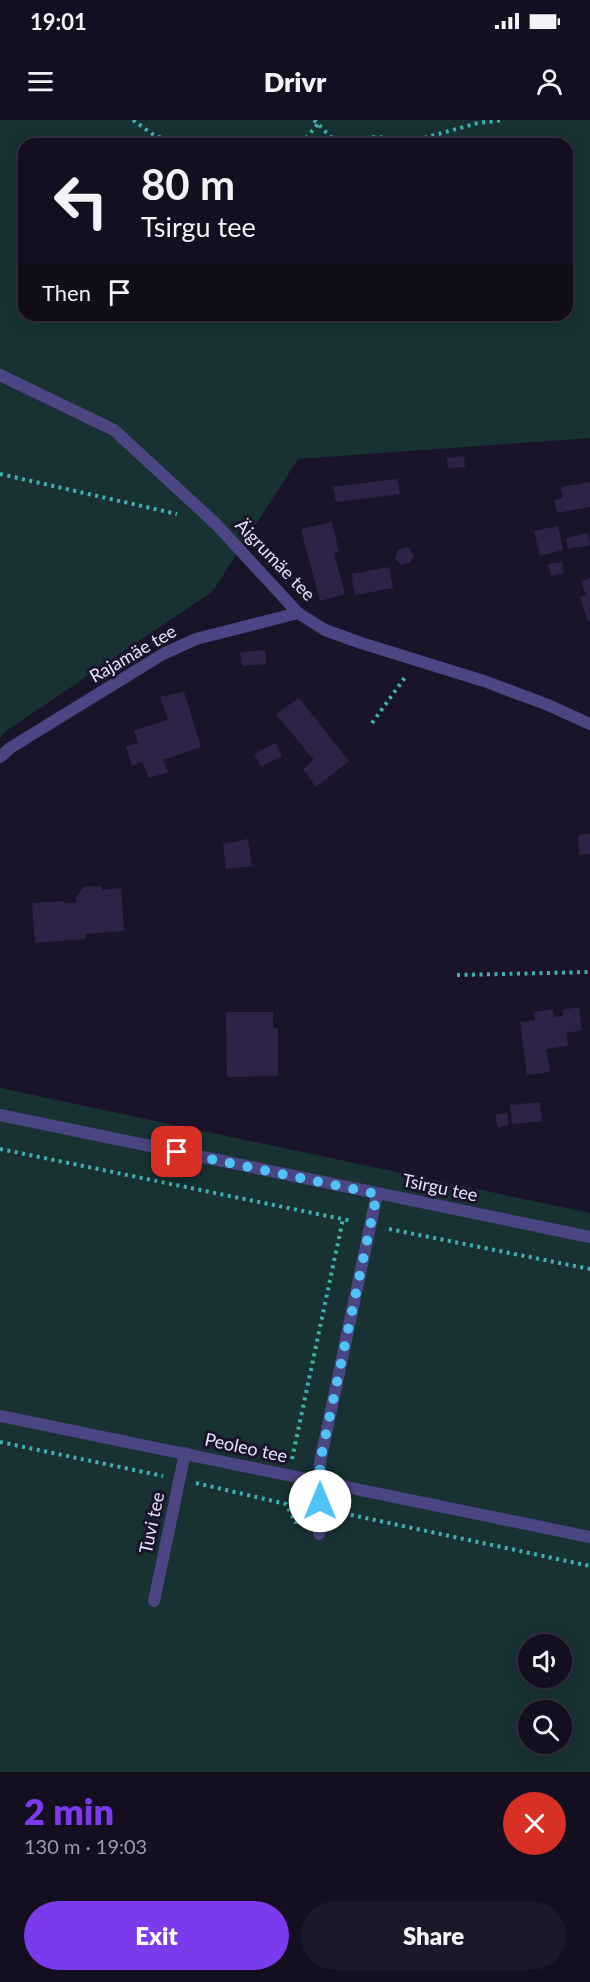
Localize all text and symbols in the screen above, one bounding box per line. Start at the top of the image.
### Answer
text: 19:01 [30,8,87,35]
icon: menu [24,65,57,98]
text: Drivr [264,65,326,98]
icon: person [533,65,566,98]
text: 80 m [141,159,235,209]
icon: left [42,162,120,240]
text: Tsirgu tee [141,210,256,243]
icon: arrive [103,276,136,309]
text: Then [42,279,91,306]
street label: Äigrumäe tee [231,514,320,605]
street label: Rajamäe tee [85,619,180,687]
pin [151,1126,202,1177]
icon: arrive [160,1135,193,1168]
street label: Tsirgu tee [401,1168,480,1206]
street label: Peoleo tee [203,1428,290,1467]
position arrow [288,1469,352,1533]
street label: Tuvi tee [134,1490,168,1556]
map controls [518,1634,572,1754]
button: sound [518,1634,572,1688]
button: search [518,1700,572,1754]
text: 2 min [24,1789,114,1833]
button: close [503,1792,566,1855]
text: 130 m · 19:03 [24,1834,147,1858]
button: Exit [24,1901,289,1970]
button: Share [301,1901,566,1970]

